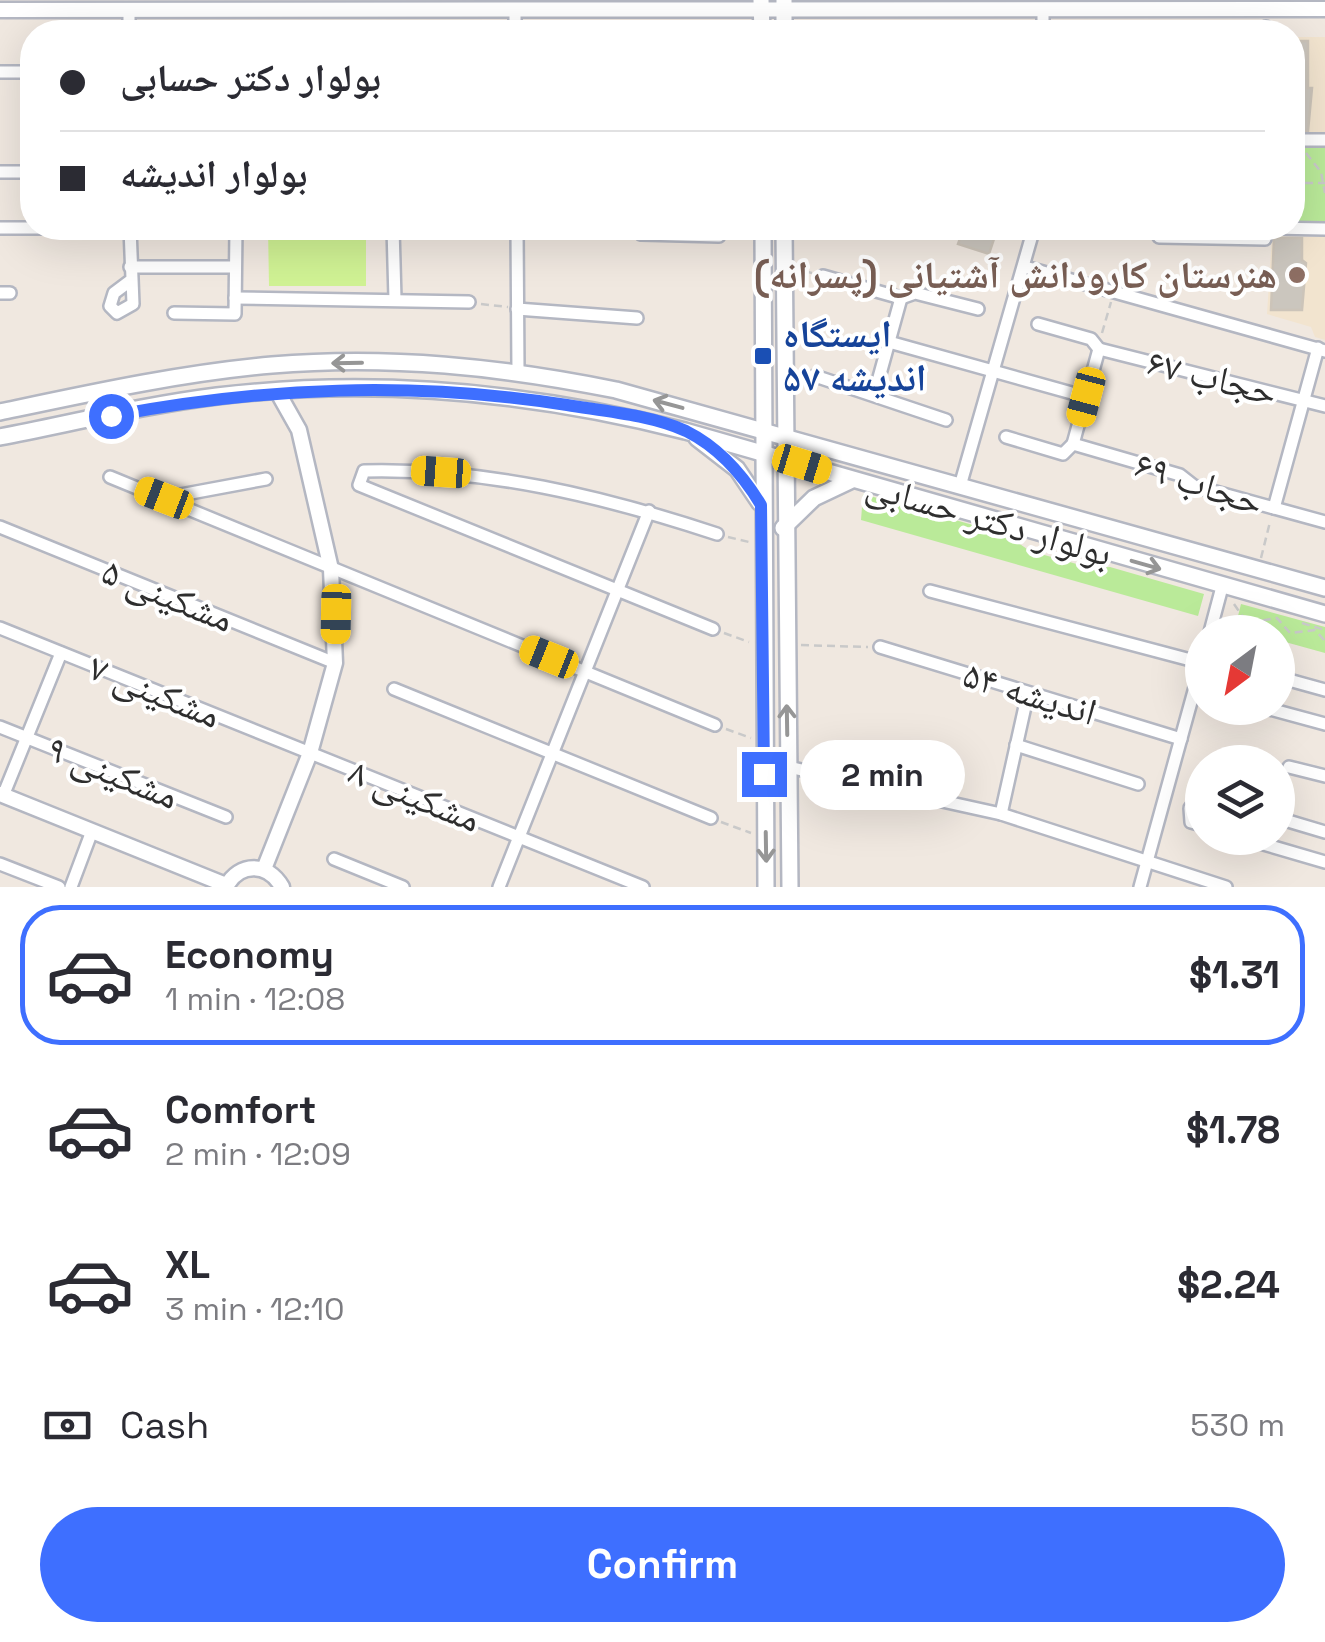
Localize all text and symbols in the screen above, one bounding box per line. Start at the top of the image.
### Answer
text: بولوار دکتر حسابی [120,54,381,102]
text: بولوار اندیشه [120,150,307,198]
place label: هنرستان کارودانش آشتیانی (پسرانه) [754,251,1277,299]
marker: هنرستان کارودانش آشتیانی (پسرانه) [1286,264,1308,286]
place label: ایستگاه اندیشه ۵۷ [783,310,927,402]
street label: حجاب ۶۷ [1142,338,1282,416]
marker: ایستگاه اندیشه ۵۷ [752,345,774,367]
one-way arrow [332,353,364,372]
car [1064,364,1108,430]
route start [89,394,134,439]
one-way arrow [653,394,684,413]
street label: حجاب ۶۹ [1129,440,1269,526]
car [769,441,835,487]
car [410,455,472,489]
street label: بولوار دکتر حسابی [861,461,1117,577]
car [131,473,197,523]
street label: مشکینی ۵ [95,547,241,643]
one-way arrow [1130,556,1161,575]
car [320,584,352,644]
north arrow [1185,615,1295,725]
map controls [1185,615,1295,855]
car [516,632,582,682]
street label: مشکینی ۷ [82,643,228,739]
street label: اندیشه ۵۴ [958,650,1102,736]
one-way arrow [778,704,796,736]
street label: مشکینی ۹ [40,724,186,820]
callout: 2 min [799,739,964,809]
button: layers [1185,745,1295,855]
street label: مشکینی ۸ [342,747,488,843]
route end [742,752,787,797]
text: 2 min [841,755,924,795]
one-way arrow [756,830,776,863]
icon: car [45,930,135,1020]
text: Economy [165,931,334,979]
text: $1.31 [1189,951,1280,999]
text: 1 min · 12:08 [165,979,345,1019]
icon: car [45,1085,135,1175]
text: Comfort [165,1086,316,1134]
text: $1.78 [1186,1106,1280,1154]
text: 2 min · 12:09 [165,1134,351,1174]
icon: car [45,1240,135,1330]
text: XL [165,1241,210,1289]
text: $2.24 [1177,1261,1280,1309]
text: 3 min · 12:10 [165,1289,345,1329]
icon: cash [40,1398,95,1453]
text: Cash [120,1401,209,1449]
text: 530 m [1190,1405,1285,1445]
button: Confirm [40,1507,1285,1622]

